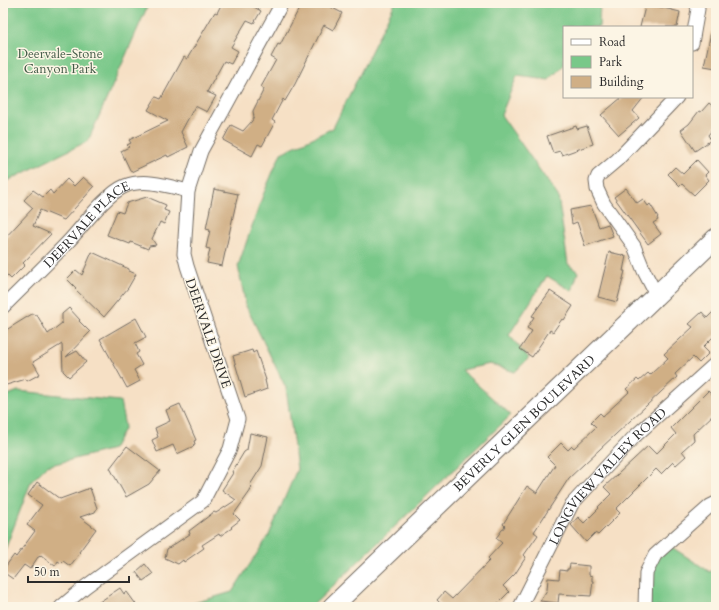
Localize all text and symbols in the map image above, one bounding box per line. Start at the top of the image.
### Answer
legend [563,26,693,98]
text: Road [599,34,626,50]
park label: Deervale-Stone Canyon Park [17,45,103,78]
text: Park [599,54,623,70]
text: Building [599,74,644,90]
street label: DEERVALE PLACE [40,177,133,272]
street label: DEERVALE DRIVE [181,276,235,391]
street label: BEVERLY GLEN BOULEVARD [450,351,599,496]
street label: LONGVIEW VALLEY ROAD [545,404,671,548]
scale bar [28,558,129,584]
text: 50 m [34,564,61,580]

